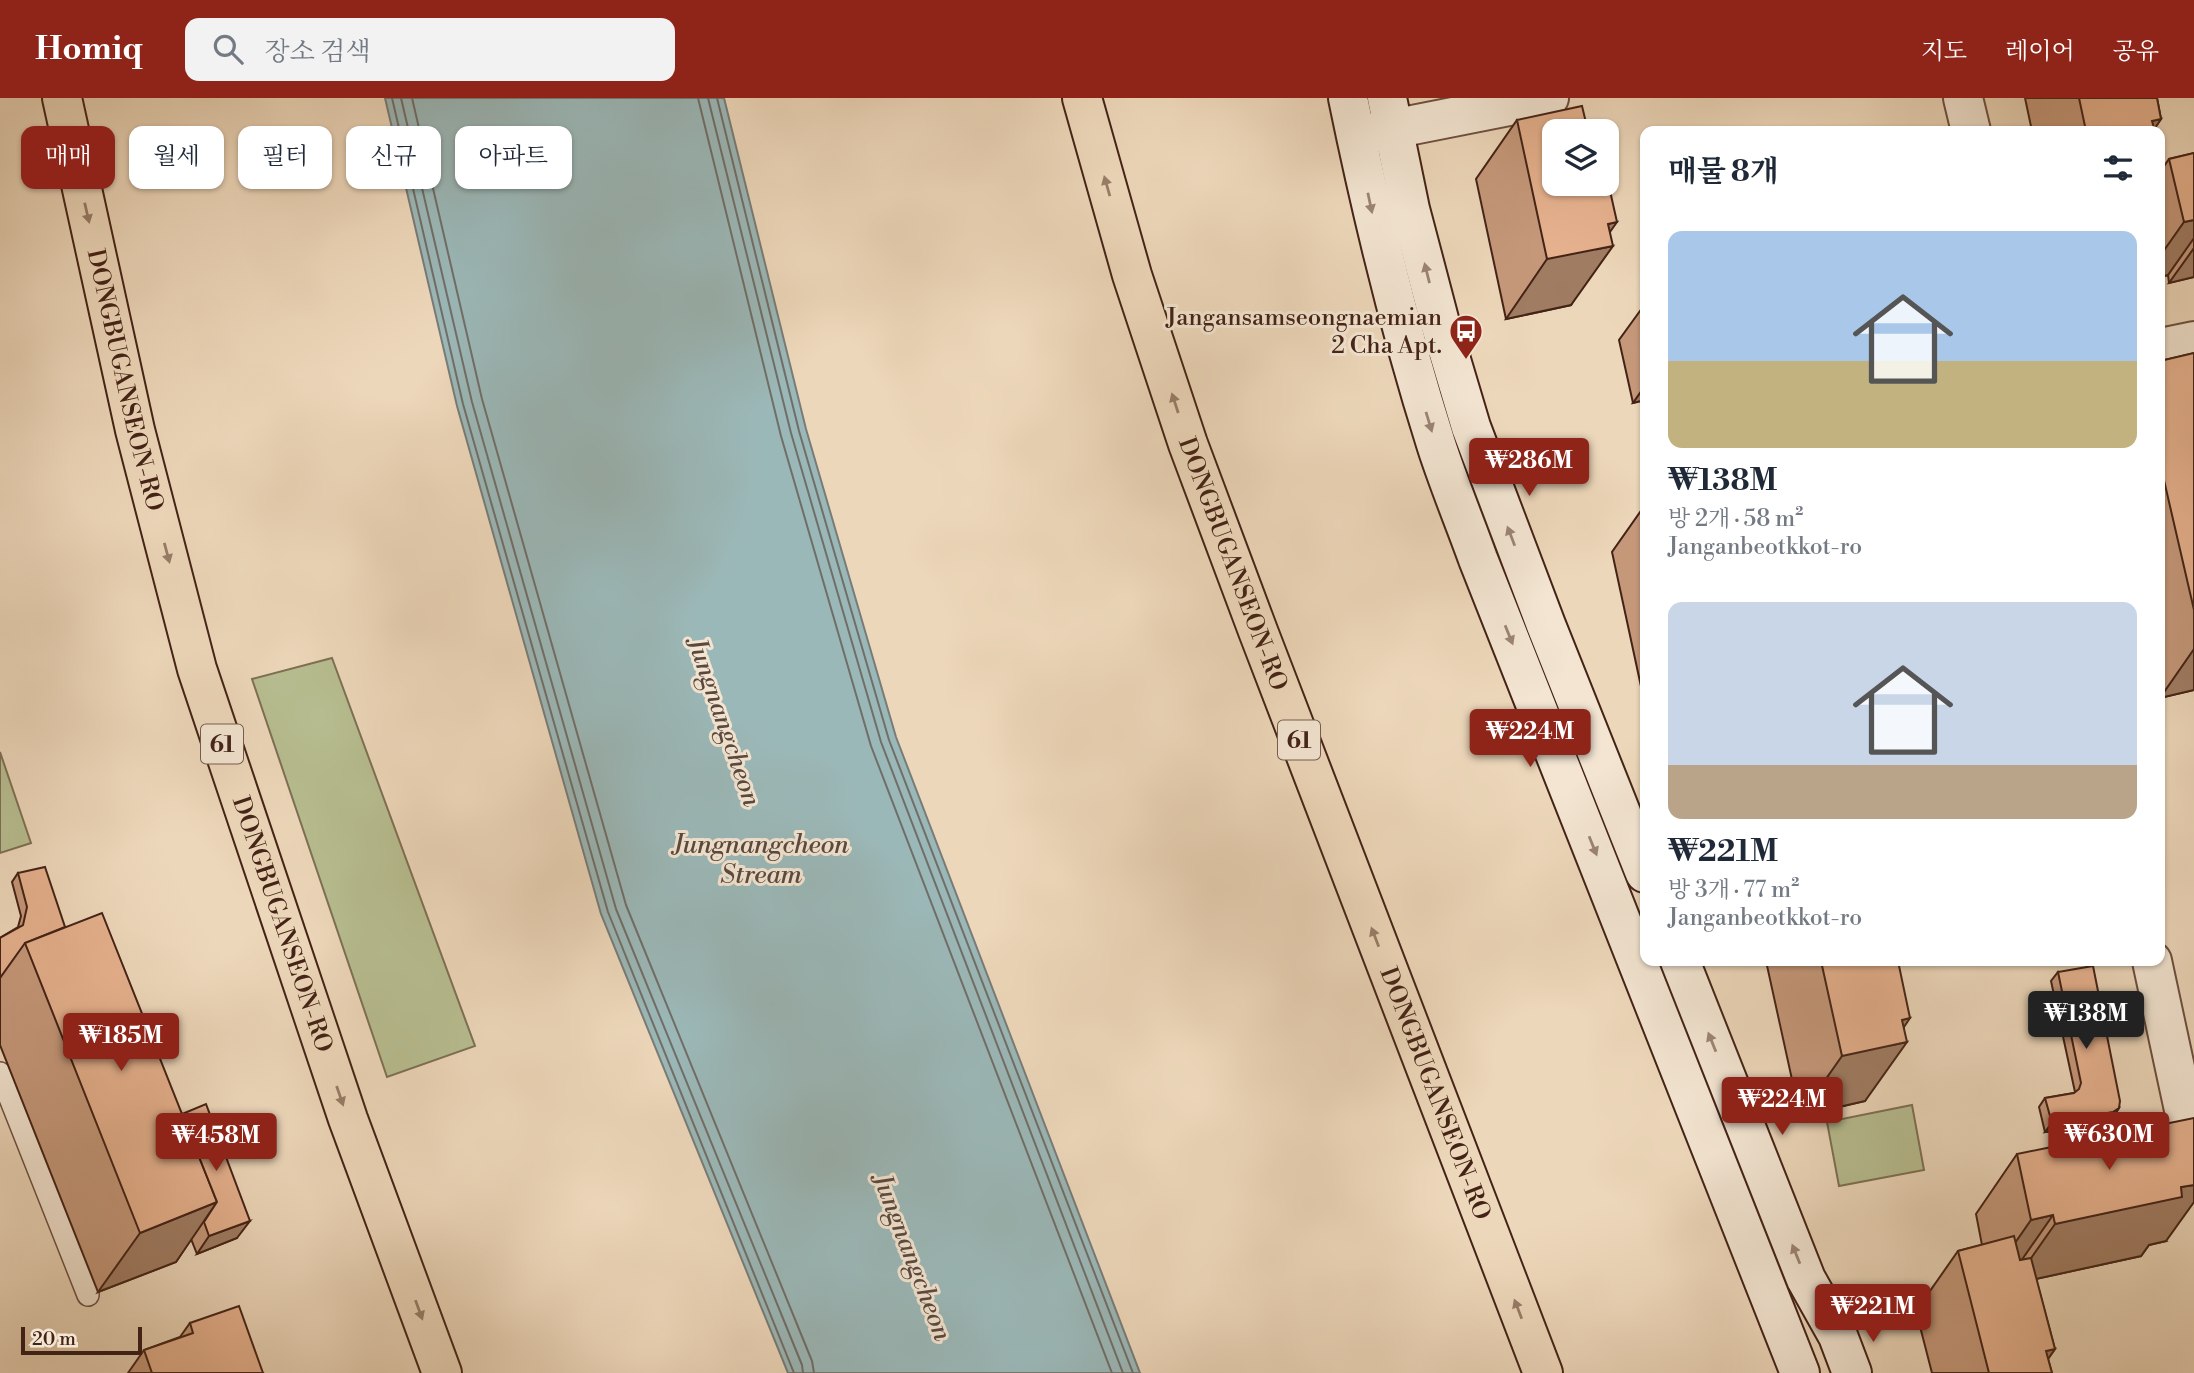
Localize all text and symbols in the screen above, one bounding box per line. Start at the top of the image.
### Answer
search box [185,18,675,81]
text: Homiq [35,29,143,70]
icon: search [209,30,247,68]
text: 장소 검색 [265,36,371,68]
text: 지도 [1921,37,1967,67]
text: 레이어 [2005,37,2075,67]
text: 공유 [2113,37,2159,67]
map controls [1542,119,1619,196]
button: layers [1542,119,1619,196]
chip: 매매 [21,126,115,189]
chip: 월세 [129,126,224,189]
chip: 필터 [238,126,332,189]
chip: 신규 [346,126,441,189]
chip: 아파트 [455,126,572,189]
icon: filters [2099,149,2137,187]
text: 매물 8개 [1668,153,1779,191]
one-way arrow [1101,175,1111,196]
one-way arrow [1364,192,1375,214]
one-way arrow [81,202,92,224]
street label: DONGBUGANSEON-RO [80,246,169,515]
one-way arrow [1421,262,1432,284]
icon: home [1840,276,1966,402]
place label: Jangansamseongnaemian 2 Cha Apt. [1165,303,1442,361]
bus stop icon: Jangansamseongnaemian 2 Cha Apt. [1447,312,1485,361]
one-way arrow [1169,392,1180,413]
one-way arrow [1425,412,1435,433]
street label: DONGBUGANSEON-RO [1171,433,1293,695]
pin: ₩286M [1480,438,1578,498]
text: ₩286M [1485,447,1573,475]
text: ₩138M [1668,462,1777,500]
text: 방 2개 · 58 m² [1668,505,1803,533]
one-way arrow [1506,525,1517,546]
text: Janganbeotkkot-ro [1668,533,1862,561]
one-way arrow [162,542,173,564]
one-way arrow [1503,625,1514,646]
water label: Jungnangcheon [679,631,768,811]
icon: home [1840,647,1966,773]
pin: ₩224M [1481,710,1579,769]
text: ₩224M [1486,718,1574,746]
road number: 61 [1278,720,1320,760]
road number: 61 [201,724,243,764]
street label: DONGBUGANSEON-RO [225,793,339,1056]
water label: Jungnangcheon Stream [670,829,849,891]
text: ₩221M [1668,833,1778,871]
one-way arrow [1588,836,1599,857]
text: 방 3개 · 77 m² [1668,876,1799,904]
text: Janganbeotkkot-ro [1668,904,1862,932]
one-way arrow [1369,926,1380,947]
street label: DONGBUGANSEON-RO [1373,963,1497,1224]
pin: ₩138M [2037,992,2135,1051]
text: ₩138M [2044,1000,2128,1028]
pin: ₩185M [72,1014,170,1073]
text: ₩185M [79,1022,163,1050]
one-way arrow [1706,1031,1717,1052]
pin: ₩224M [1733,1077,1831,1137]
one-way arrow [335,1086,346,1107]
text: ₩224M [1738,1086,1826,1114]
pin: ₩630M [2060,1112,2158,1172]
pin: ₩458M [167,1114,265,1173]
text: ₩630M [2064,1121,2154,1149]
text: ₩458M [172,1122,260,1150]
water label: Jungnangcheon [865,1167,959,1346]
one-way arrow [1790,1243,1801,1264]
pin: ₩221M [1824,1284,1922,1344]
text: ₩221M [1831,1293,1915,1321]
one-way arrow [414,1299,425,1320]
one-way arrow [1513,1299,1524,1320]
scale bar [21,1324,142,1356]
text: 20 m [32,1327,76,1351]

